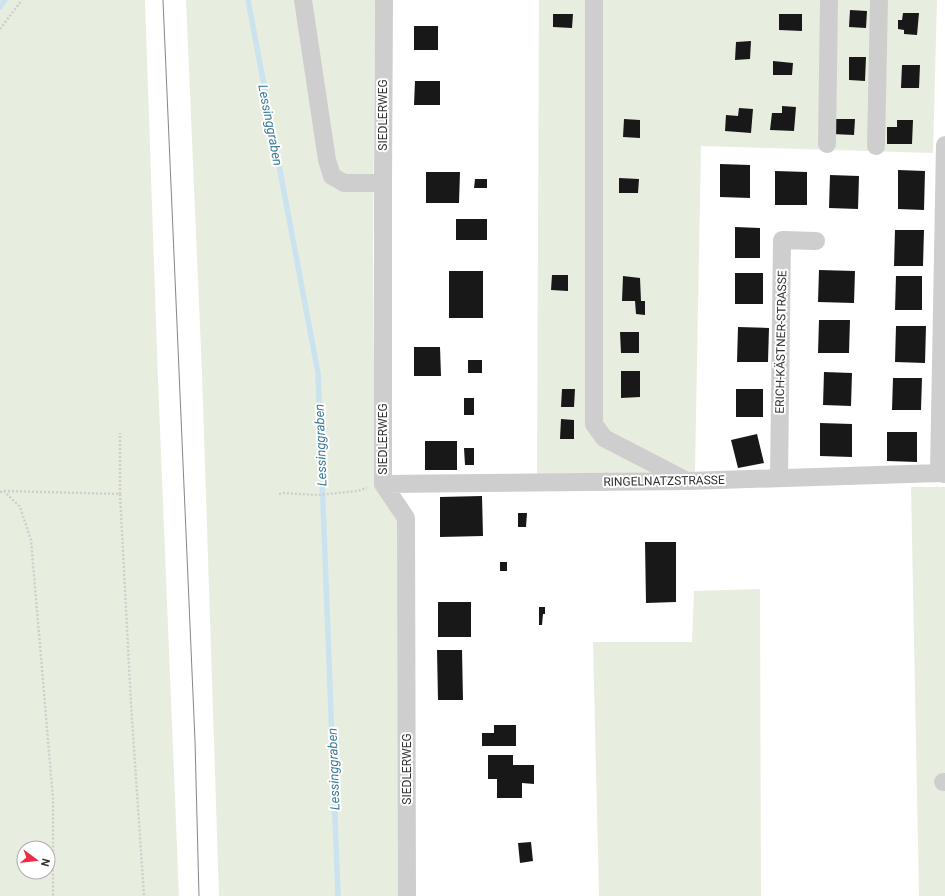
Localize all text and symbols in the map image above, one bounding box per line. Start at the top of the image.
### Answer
street label: SIEDLERWEG [376,79,390,151]
water label: Lessinggraben [255,83,286,167]
street label: ERICH-KÄSTNER-STRASSE [772,270,789,414]
street label: SIEDLERWEG [376,403,390,475]
water label: Lessinggraben [312,404,329,486]
street label: RINGELNATZSTRASSE [603,473,725,489]
water label: Lessinggraben [325,728,342,810]
street label: SIEDLERWEG [400,733,414,805]
north arrow [16,840,56,880]
text: N [38,857,52,868]

